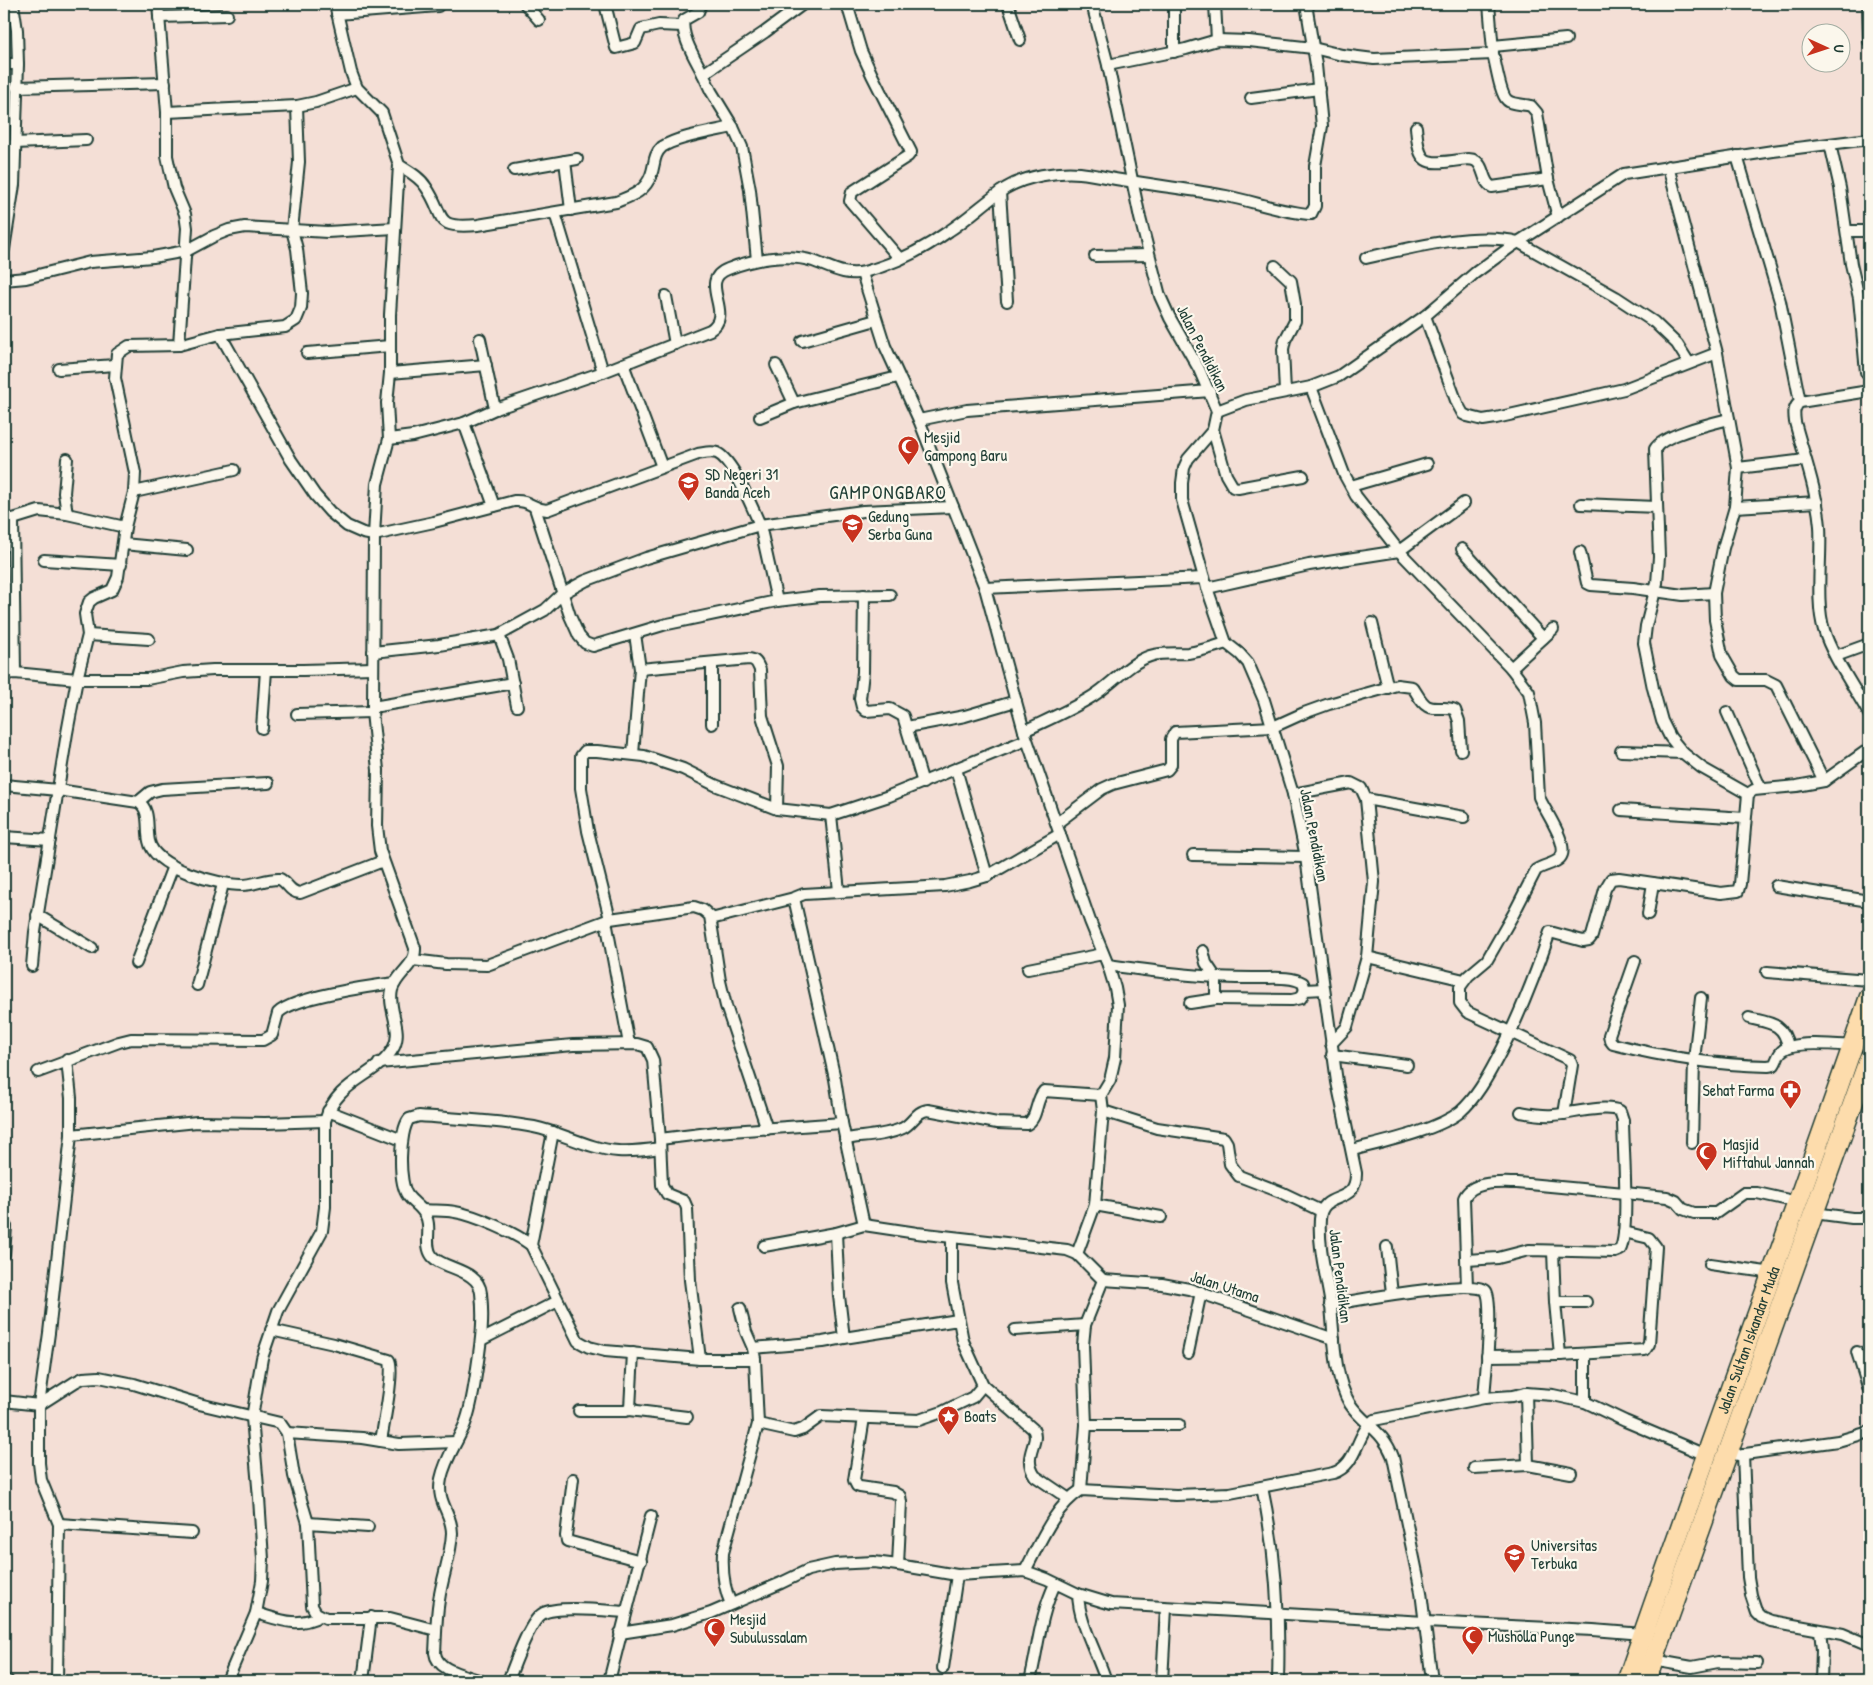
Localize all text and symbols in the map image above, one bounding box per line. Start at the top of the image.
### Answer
north arrow [1800,22,1850,72]
text: U [1830,44,1849,53]
street label: Jalan Pendidikan [1172,301,1234,395]
place label: Mesjid Gampong Baru [924,426,1008,466]
mosque icon: Mesjid Gampong Baru [896,434,920,465]
place label: SD Negeri 31 Banda Aceh [705,463,779,503]
school or university icon: SD Negeri 31 Banda Aceh [677,471,701,502]
district label: GAMPONGBARO [829,479,947,505]
place label: Gedung Serba Guna [868,505,932,545]
school or university icon: Gedung Serba Guna [840,513,864,544]
street label: Jalan Pendidikan [1295,786,1335,884]
pharmacy icon: Sehat Farma [1778,1078,1802,1109]
place label: Sehat Farma [1703,1079,1774,1101]
place label: Masjid Miftahul Jannah [1723,1133,1815,1173]
mosque icon: Masjid Miftahul Jannah [1695,1141,1719,1172]
street label: Jalan Pendidikan [1324,1228,1358,1324]
street label: Jalan Sultan Iskandar Muda [1711,1263,1785,1417]
street label: Jalan Utama [1188,1265,1262,1307]
place icon: Boats [936,1404,960,1435]
place label: Boats [964,1405,997,1427]
place label: Universitas Terbuka [1531,1534,1597,1574]
school or university icon: Universitas Terbuka [1503,1542,1527,1573]
place label: Mesjid Subulussalam [730,1608,808,1648]
mosque icon: Mesjid Subulussalam [702,1616,726,1647]
mosque icon: Musholla Punge [1460,1624,1484,1655]
place label: Musholla Punge [1488,1625,1576,1647]

